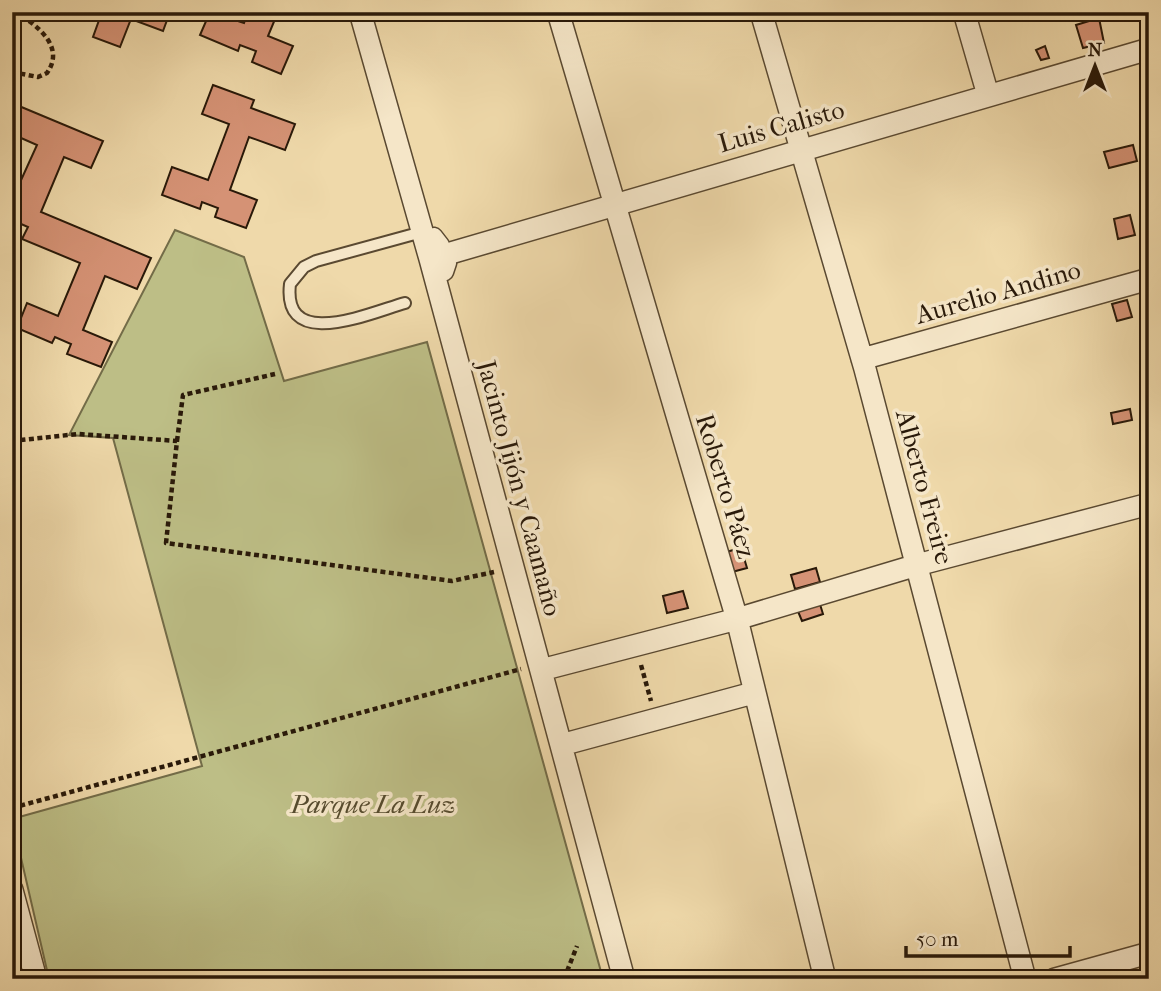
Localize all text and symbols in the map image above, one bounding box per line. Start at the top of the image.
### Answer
north arrow [1060,32,1130,102]
text: N [1088,39,1103,61]
street label: Luis Calisto [715,94,848,159]
street label: Aurelio Andino [911,254,1084,331]
street label: Jacinto Jijón y Caamaño [470,355,569,619]
street label: Alberto Freire [889,405,960,568]
street label: Roberto Páez [689,410,762,562]
park label: Parque La Luz [289,789,456,820]
scale bar [906,914,1070,958]
text: 50 m [916,927,959,951]

